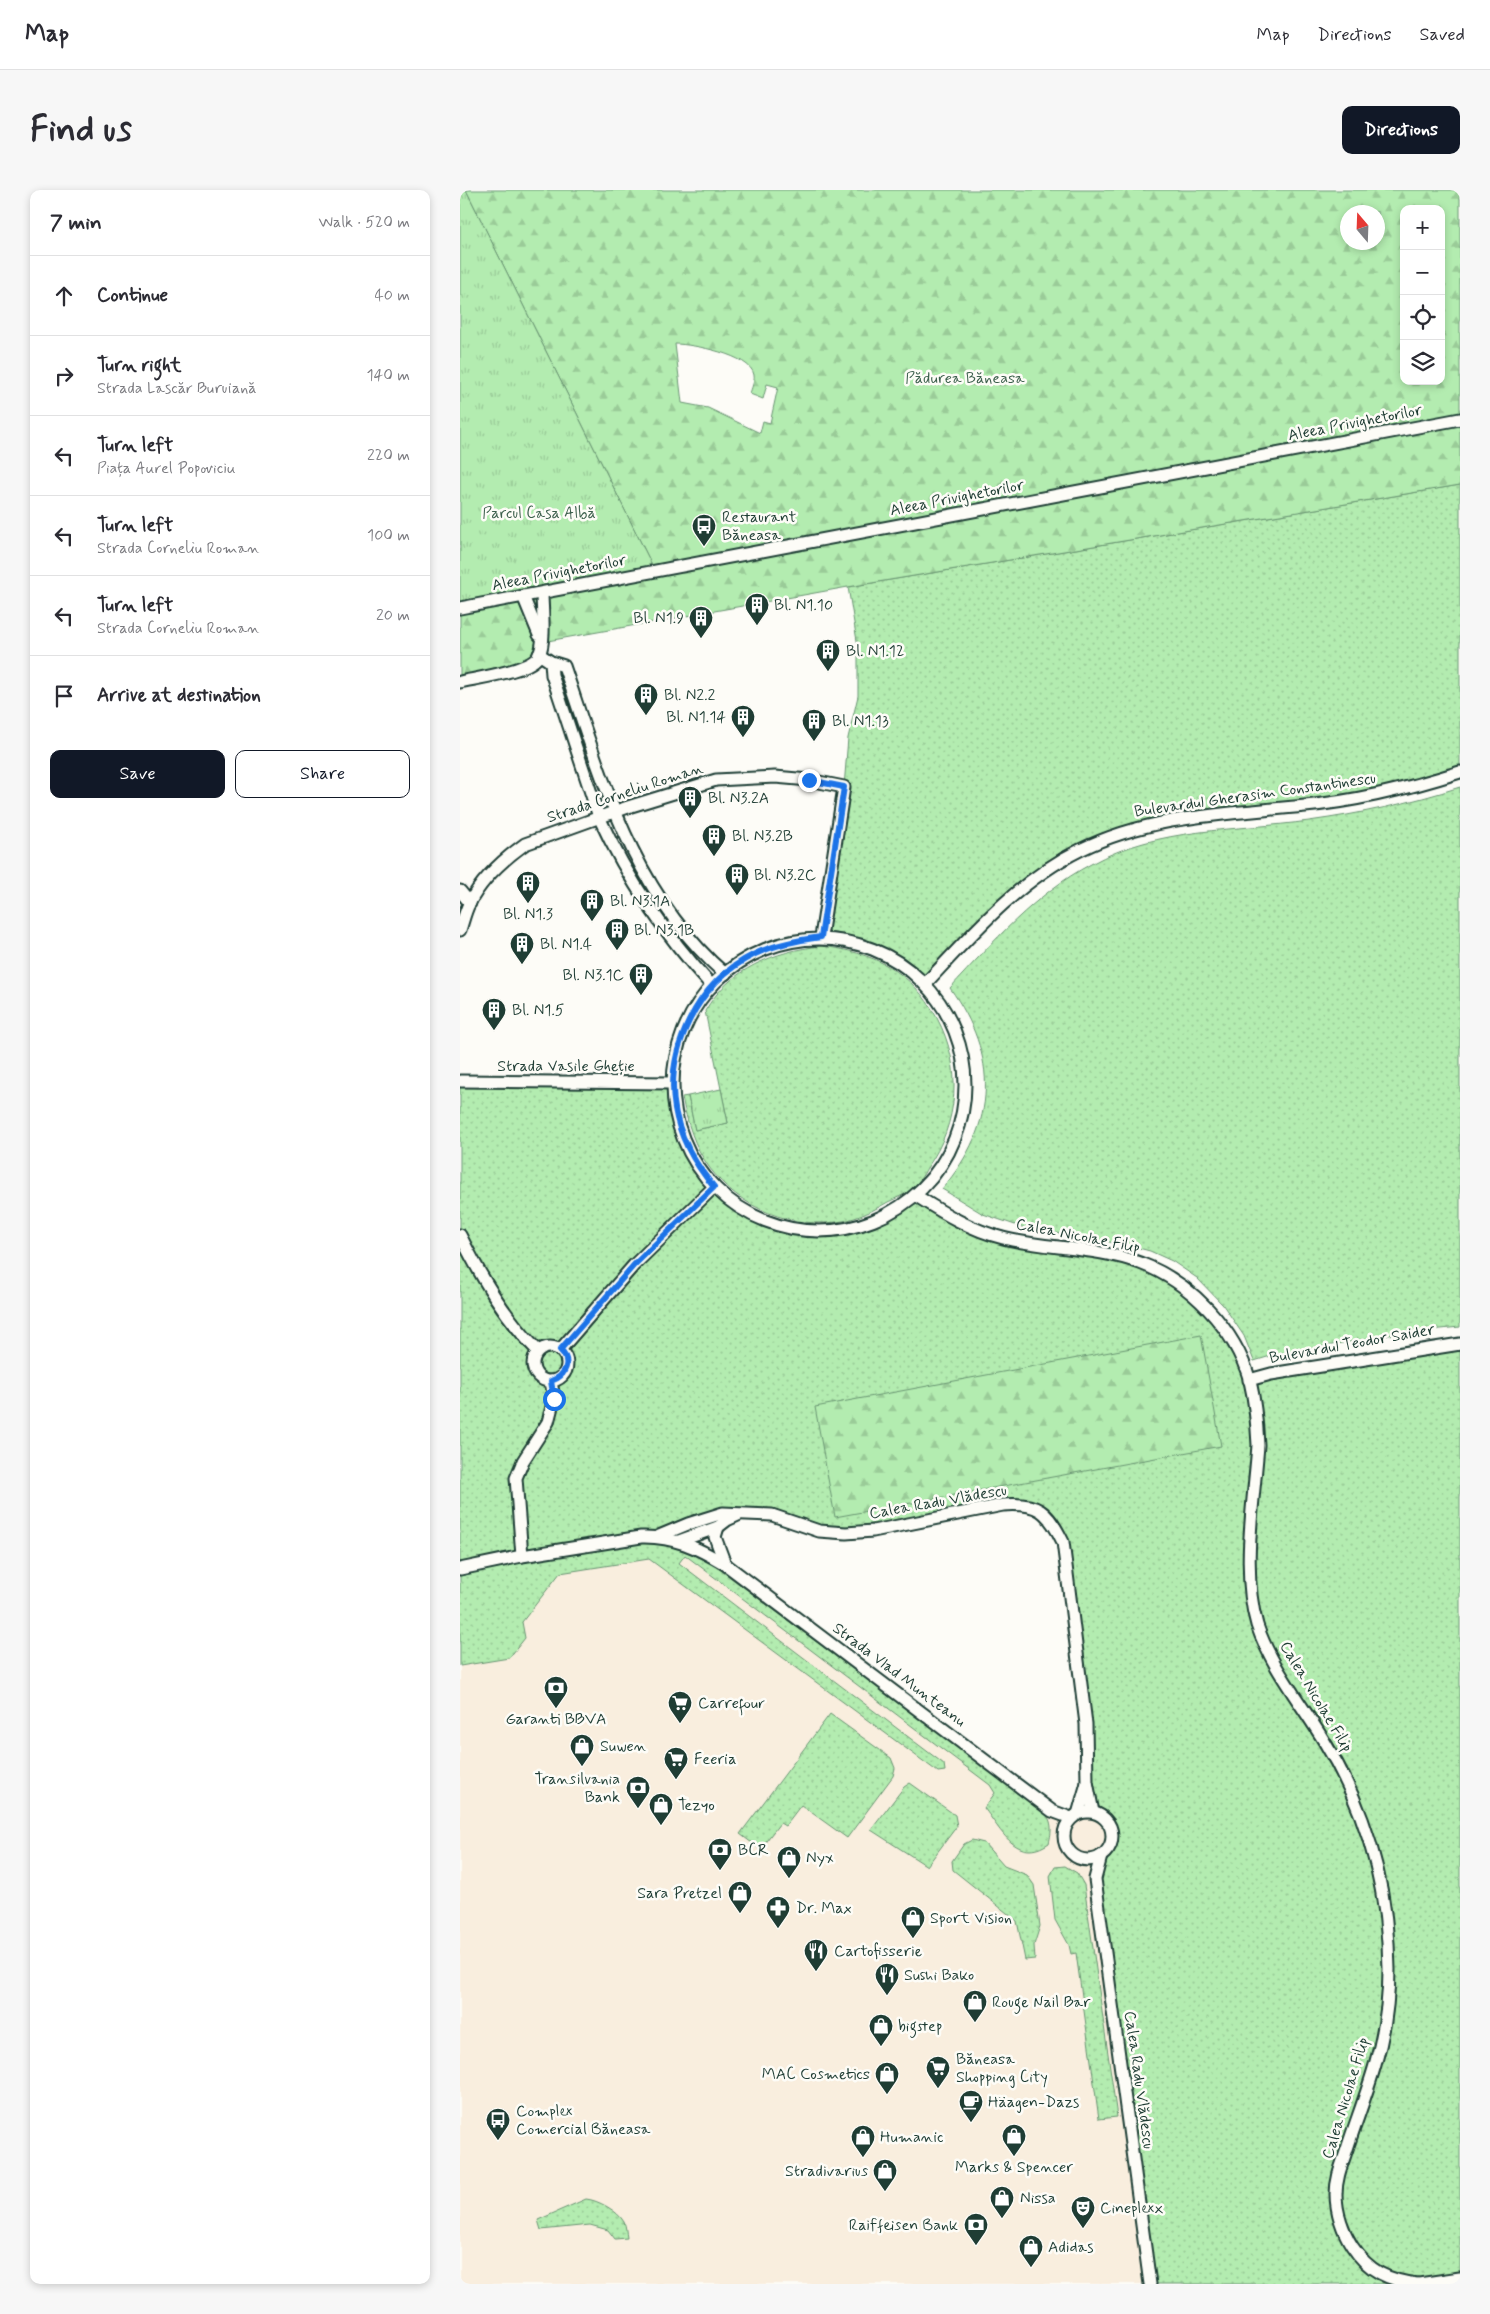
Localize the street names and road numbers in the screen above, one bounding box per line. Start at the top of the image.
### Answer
street label: Aleea Privighetorilor [1286,400,1424,446]
street label: Aleea Privighetorilor [888,475,1026,521]
street label: Aleea Privighetorilor [490,550,628,596]
street label: Strada Corneliu Roman [544,758,706,828]
street label: Bulevardul Gherasim Constantinescu [1133,768,1377,822]
street label: Strada Vasile Gheție [497,1056,635,1077]
street label: Calea Nicolae Filip [1014,1214,1142,1258]
street label: Bulevardul Teodor Saider [1268,1319,1437,1369]
street label: Calea Radu Vlădescu [868,1480,1008,1524]
street label: Strada Vlad Munteanu [828,1618,970,1732]
street label: Calea Nicolae Filip [1275,1638,1357,1756]
street label: Calea Radu Vlădescu [1119,2010,1159,2150]
street label: Calea Nicolae Filip [1318,2035,1374,2161]

